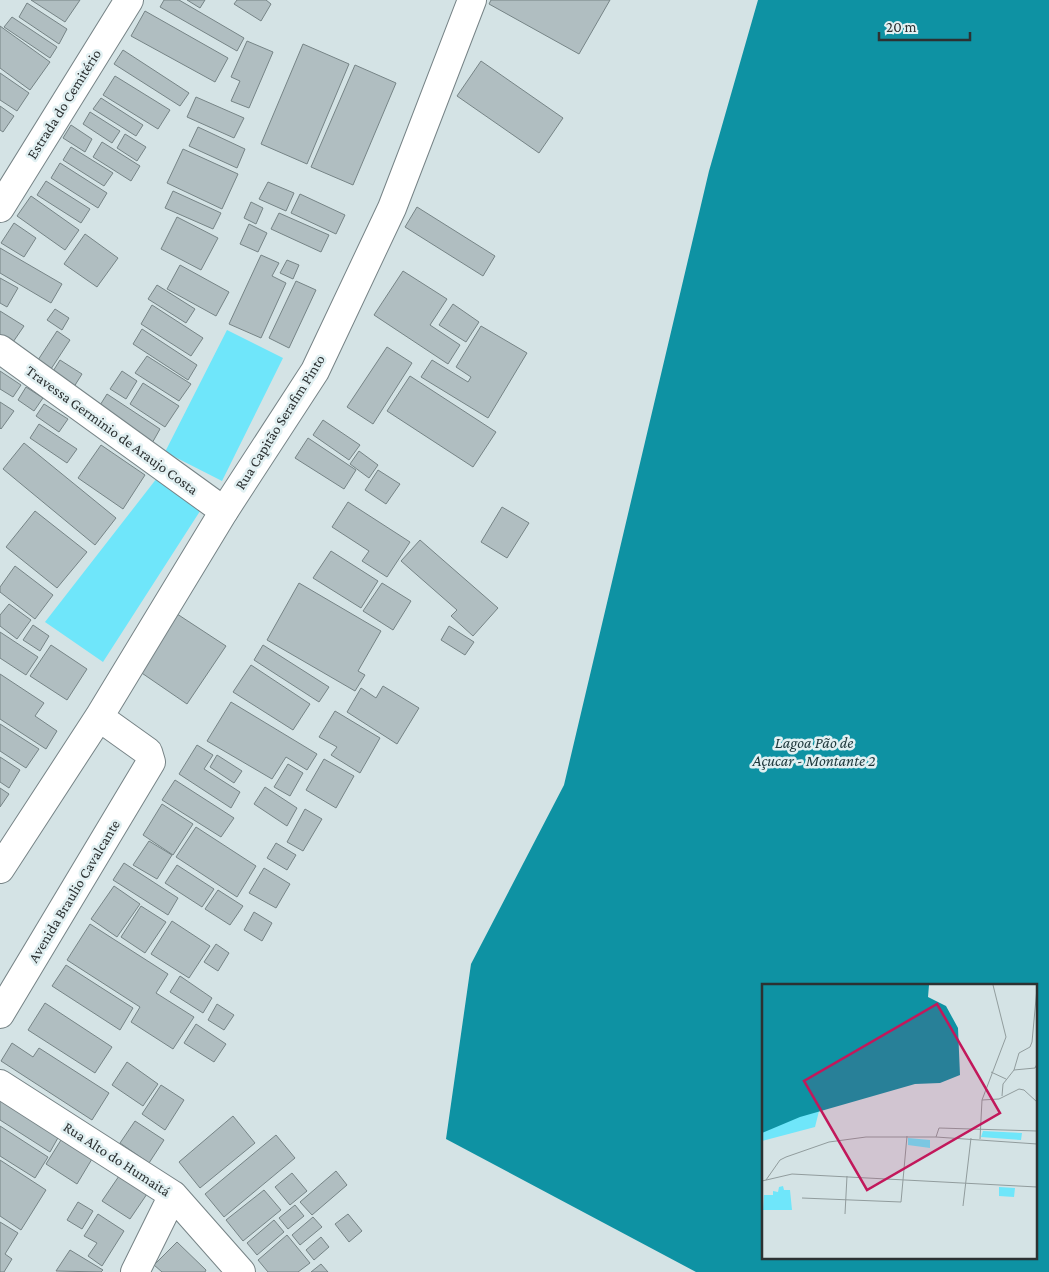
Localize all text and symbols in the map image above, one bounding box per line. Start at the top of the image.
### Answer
scale bar [879,10,970,42]
text: 20 m [886,19,917,35]
street label: Estrada do Cemitério [24,46,104,162]
street label: Rua Capitão Serafim Pinto [232,352,329,493]
street label: Travessa Germinio de Araujo Costa [22,362,201,499]
water label: Lagoa Pão de Açucar - Montante 2 [751,734,876,770]
street label: Avenida Braulio Cavalcante [25,816,123,965]
inset map [762,984,1036,1260]
street label: Rua Alto do Humaitá [61,1118,173,1200]

